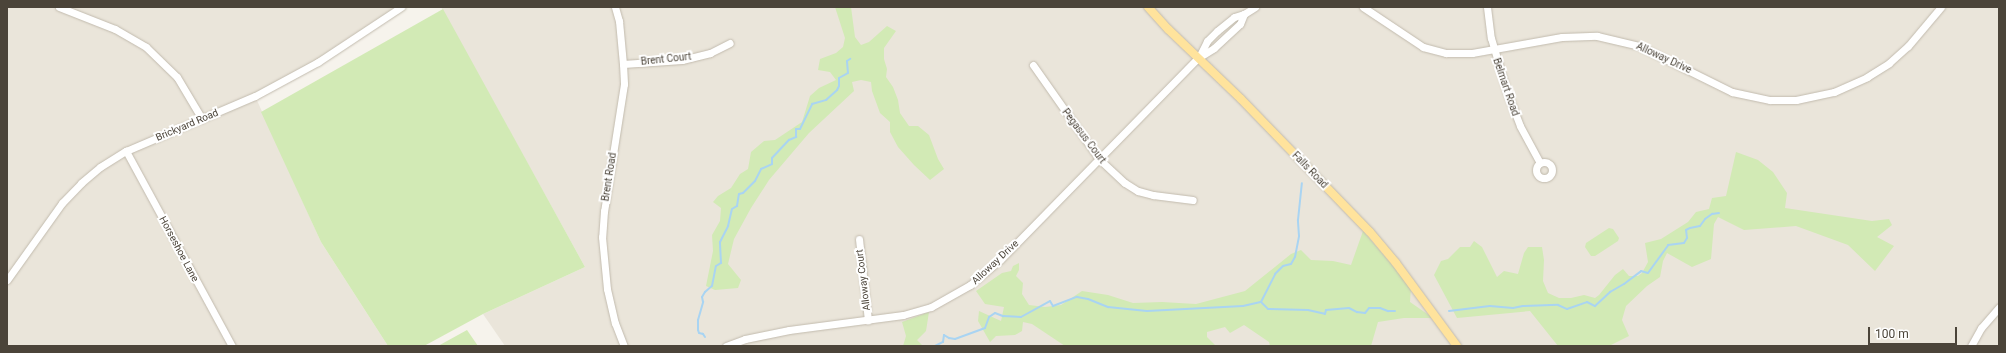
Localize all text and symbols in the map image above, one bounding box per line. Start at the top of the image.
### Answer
street label: Alloway Drive [1634,40,1694,76]
street label: Brent Court [640,50,692,68]
street label: Belmart Road [1490,56,1522,118]
street label: Brickyard Road [154,106,220,144]
street label: Pegasus Court [1059,106,1109,166]
street label: Falls Road [1290,149,1330,191]
street label: Brent Road [599,152,619,202]
street label: Horseshoe Lane [157,214,201,284]
street label: Alloway Drive [969,237,1021,287]
street label: Alloway Court [853,249,873,311]
scale bar [1870,319,1959,345]
text: 100 m [1875,327,1909,341]

